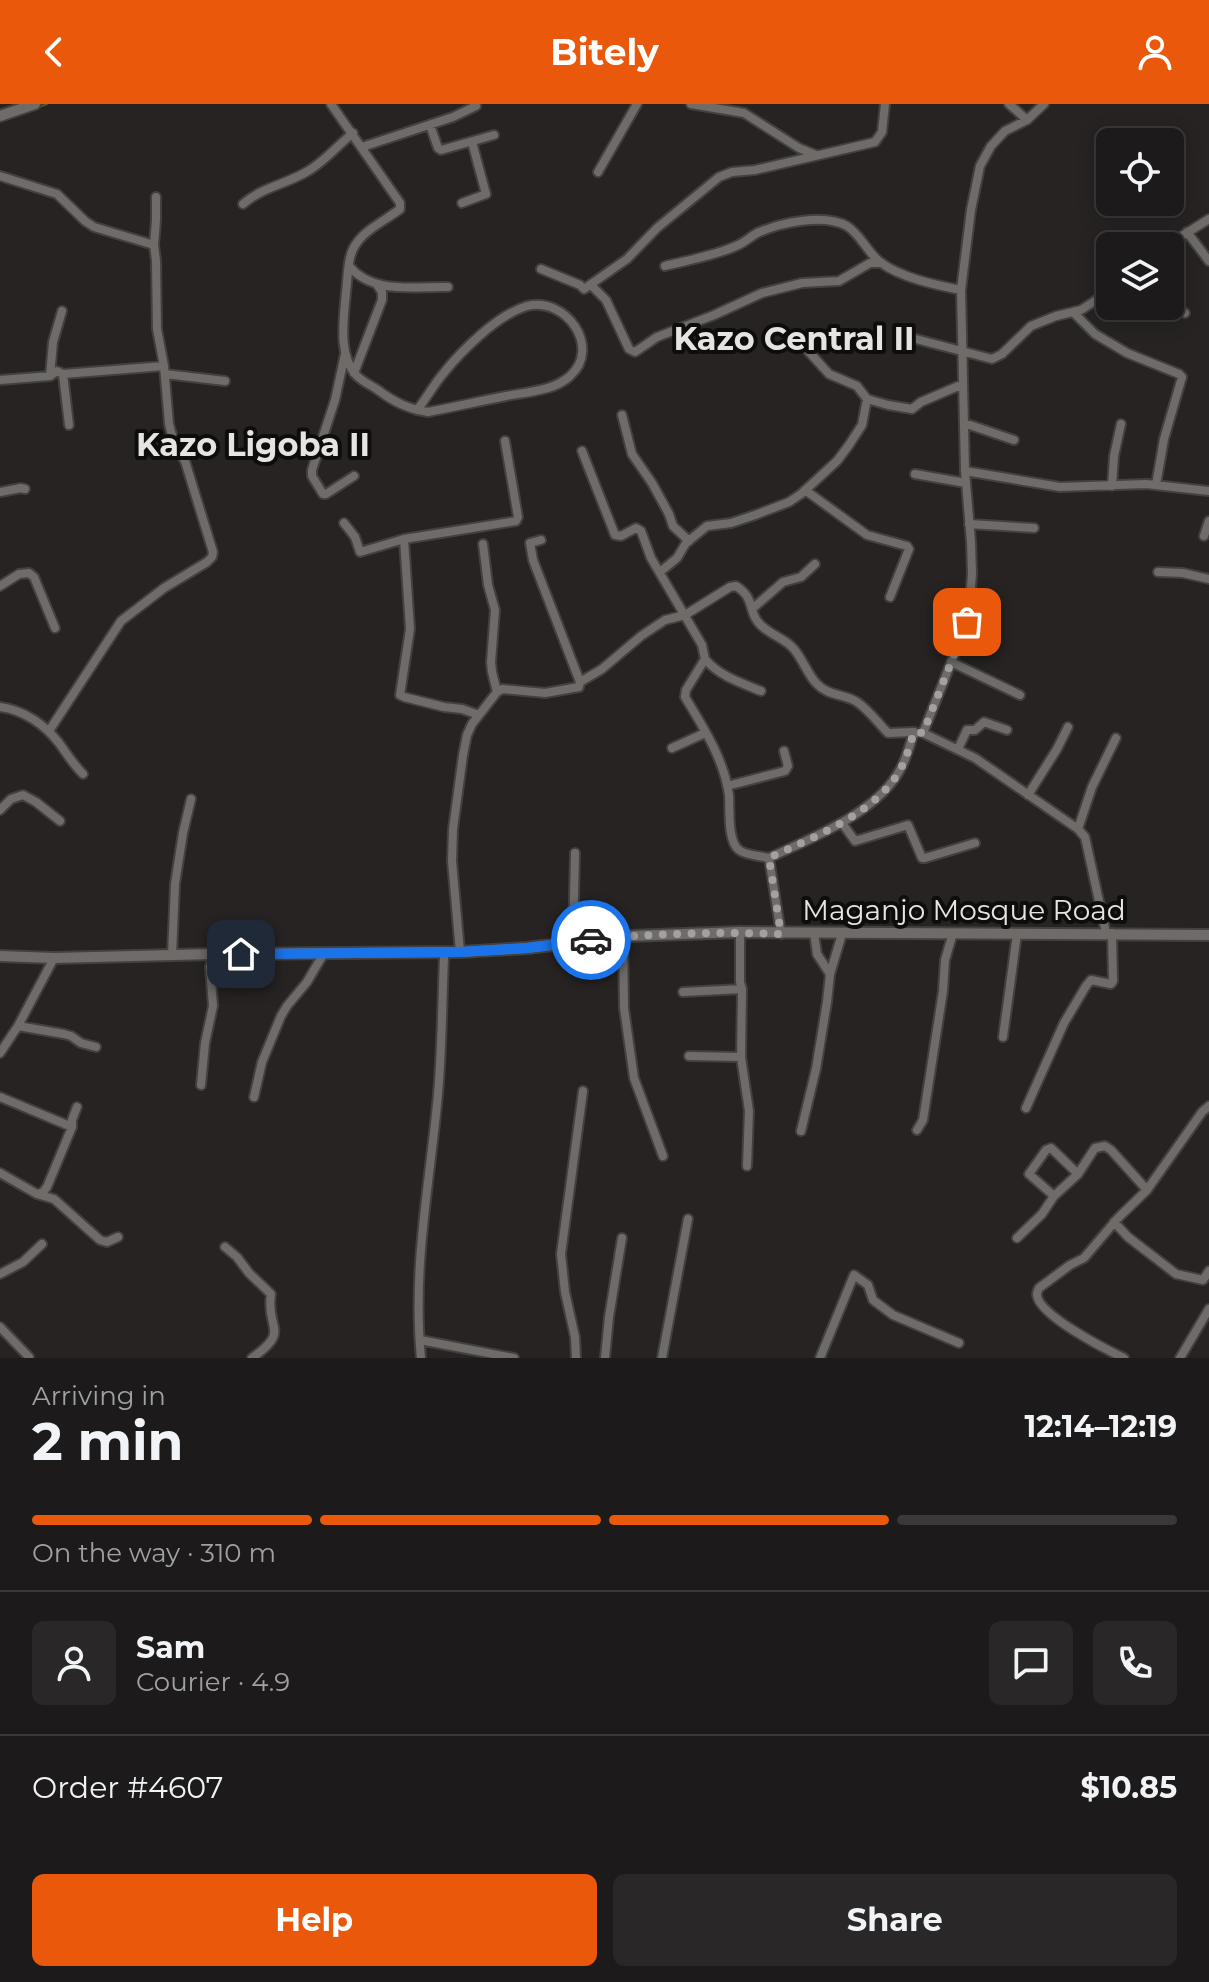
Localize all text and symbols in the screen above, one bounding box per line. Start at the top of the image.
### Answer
icon: back [32,30,76,74]
text: Bitely [550,30,659,74]
icon: person [1133,30,1177,74]
map controls [1096,128,1184,320]
button: locate [1096,128,1184,216]
button: layers [1096,232,1184,320]
district label: Kazo Central II [674,319,914,358]
district label: Kazo Ligoba II [136,425,370,464]
pin [933,588,1001,656]
icon: bag [945,600,989,644]
street label: Maganjo Mosque Road [802,893,1126,927]
courier [551,900,631,980]
icon: car [569,918,613,962]
pin [207,920,275,988]
icon: home [219,932,263,976]
text: Arriving in [32,1380,166,1412]
text: 12:14–12:19 [1024,1408,1177,1445]
text: 2 min [32,1410,184,1473]
text: On the way · 310 m [32,1537,276,1569]
button: person [32,1621,116,1705]
button: chat [989,1621,1073,1705]
button: phone [1093,1621,1177,1705]
text: Sam [136,1629,205,1666]
text: Courier · 4.9 [136,1666,290,1698]
text: Order #4607 [32,1769,223,1806]
text: $10.85 [1081,1769,1177,1806]
button: Help [32,1874,597,1966]
button: Share [613,1874,1177,1966]

